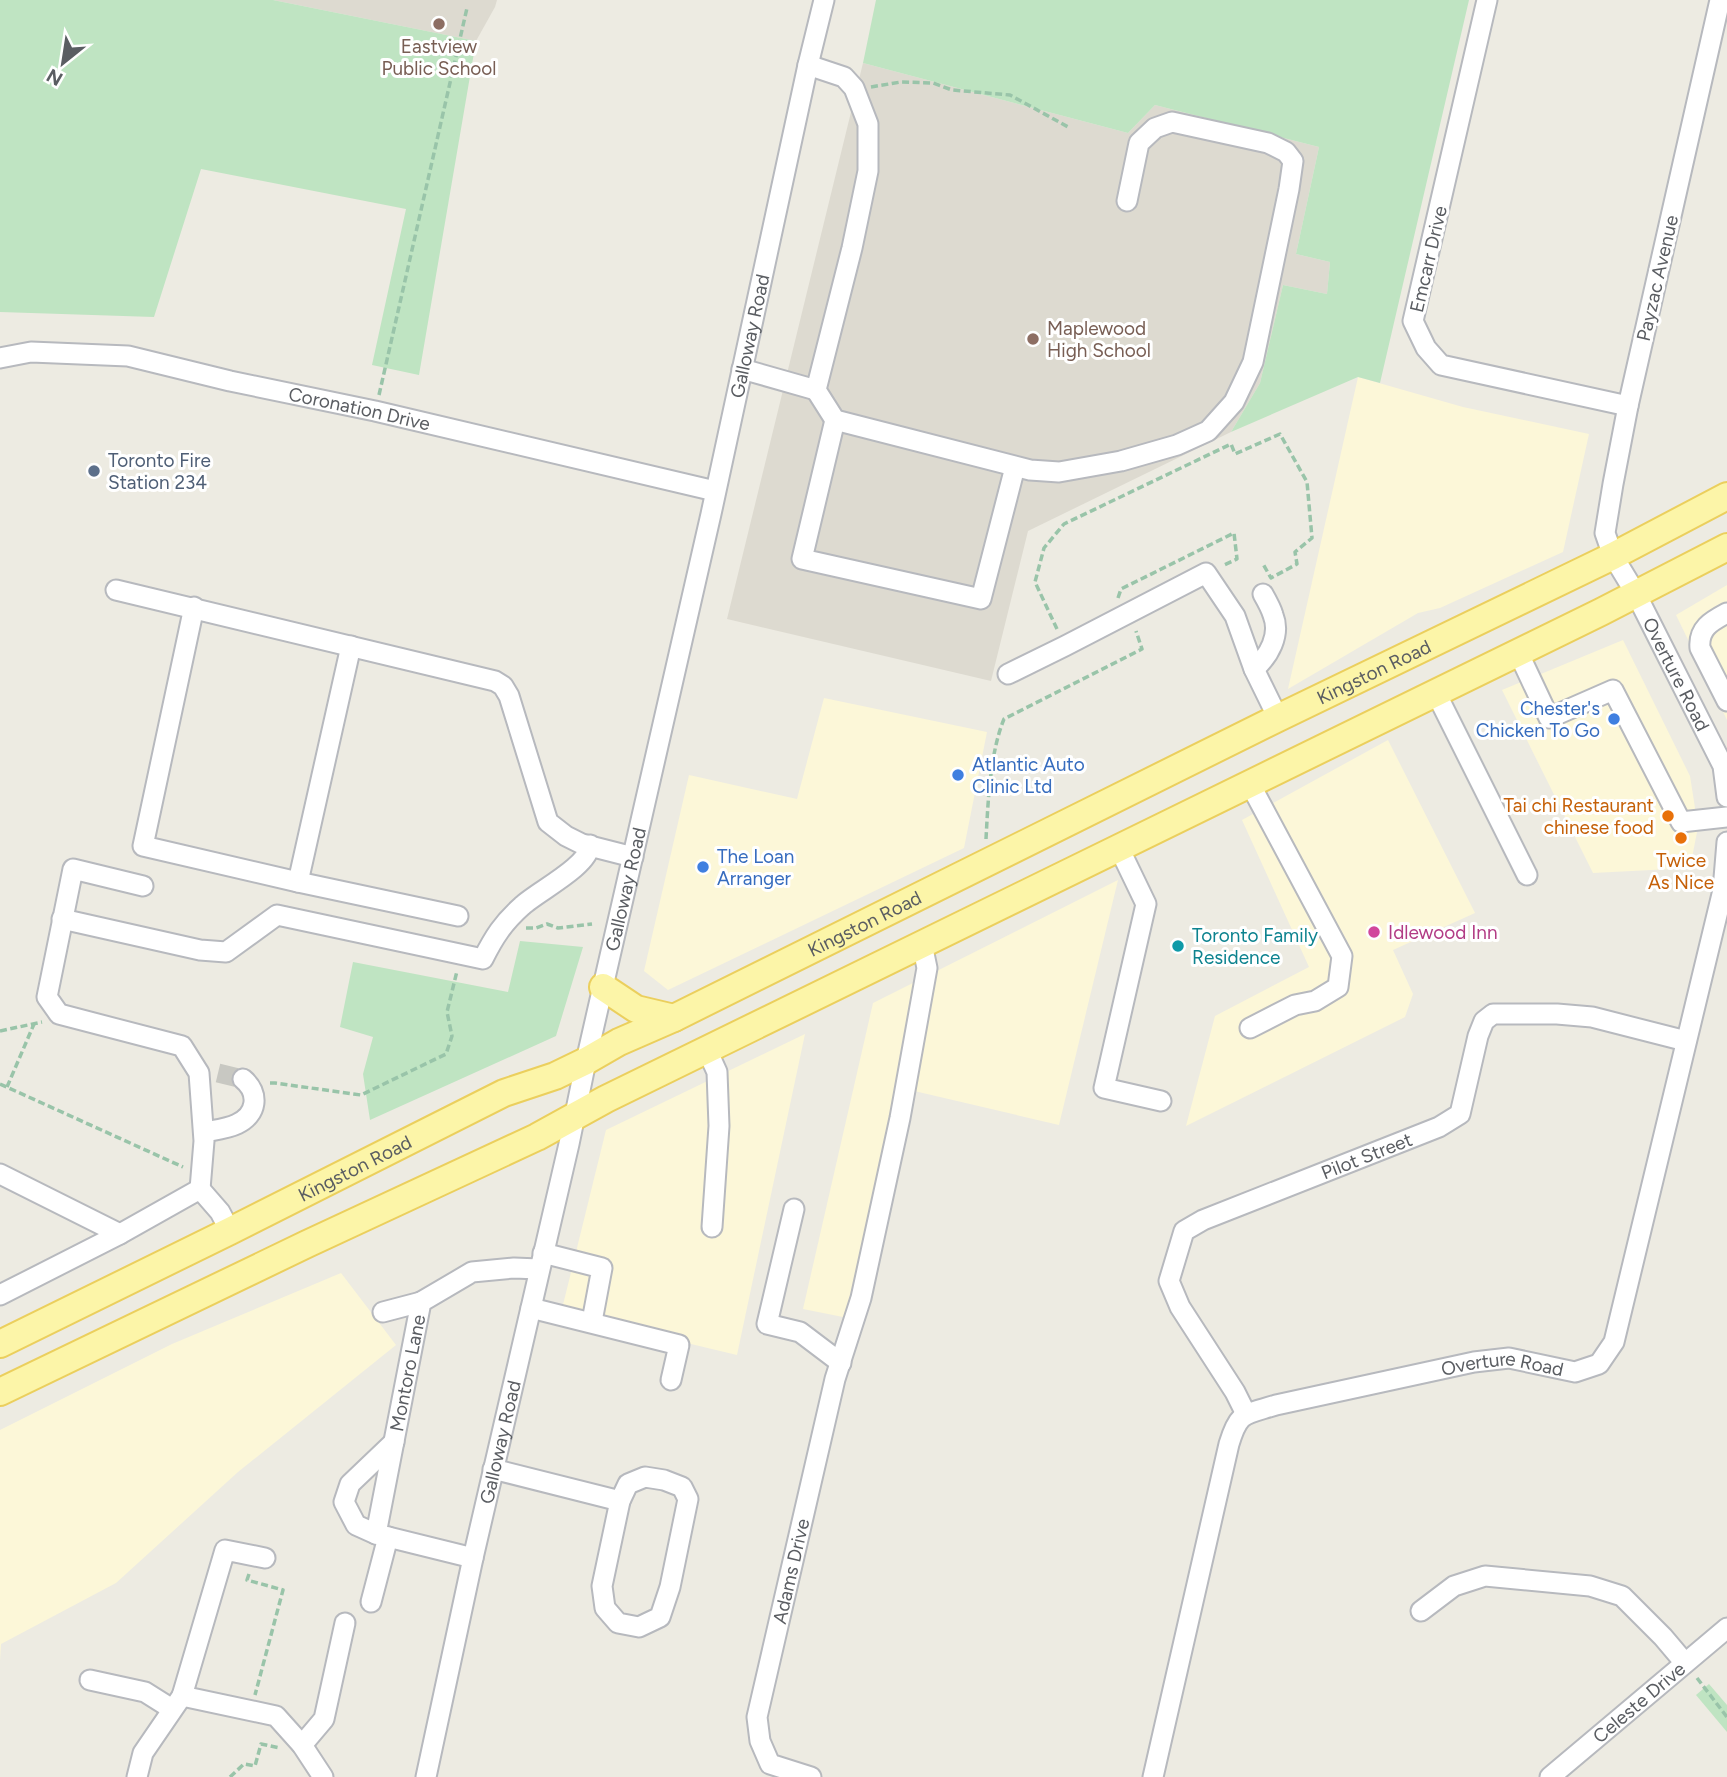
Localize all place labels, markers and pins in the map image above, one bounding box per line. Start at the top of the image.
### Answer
marker: Eastview Public School [431,16,447,32]
place label: Eastview Public School [382,35,497,80]
place label: Maplewood High School [1047,317,1151,362]
marker: Maplewood High School [1025,331,1041,347]
place label: Toronto Fire Station 234 [108,449,211,494]
marker: Toronto Fire Station 234 [86,463,102,479]
place label: Chester's Chicken To Go [1476,697,1600,742]
marker: Chester's Chicken To Go [1606,711,1622,727]
place label: Atlantic Auto Clinic Ltd [972,753,1085,798]
marker: Atlantic Auto Clinic Ltd [950,767,966,783]
place label: Tai chi Restaurant chinese food [1503,794,1654,839]
marker: Tai chi Restaurant chinese food [1660,808,1676,824]
marker: Twice As Nice [1673,830,1689,846]
place label: The Loan Arranger [717,845,794,890]
place label: Twice As Nice [1648,849,1714,894]
marker: The Loan Arranger [695,859,711,875]
place label: Idlewood Inn [1388,921,1497,944]
place label: Toronto Family Residence [1192,924,1318,969]
marker: Idlewood Inn [1366,924,1382,940]
marker: Toronto Family Residence [1170,938,1186,954]

